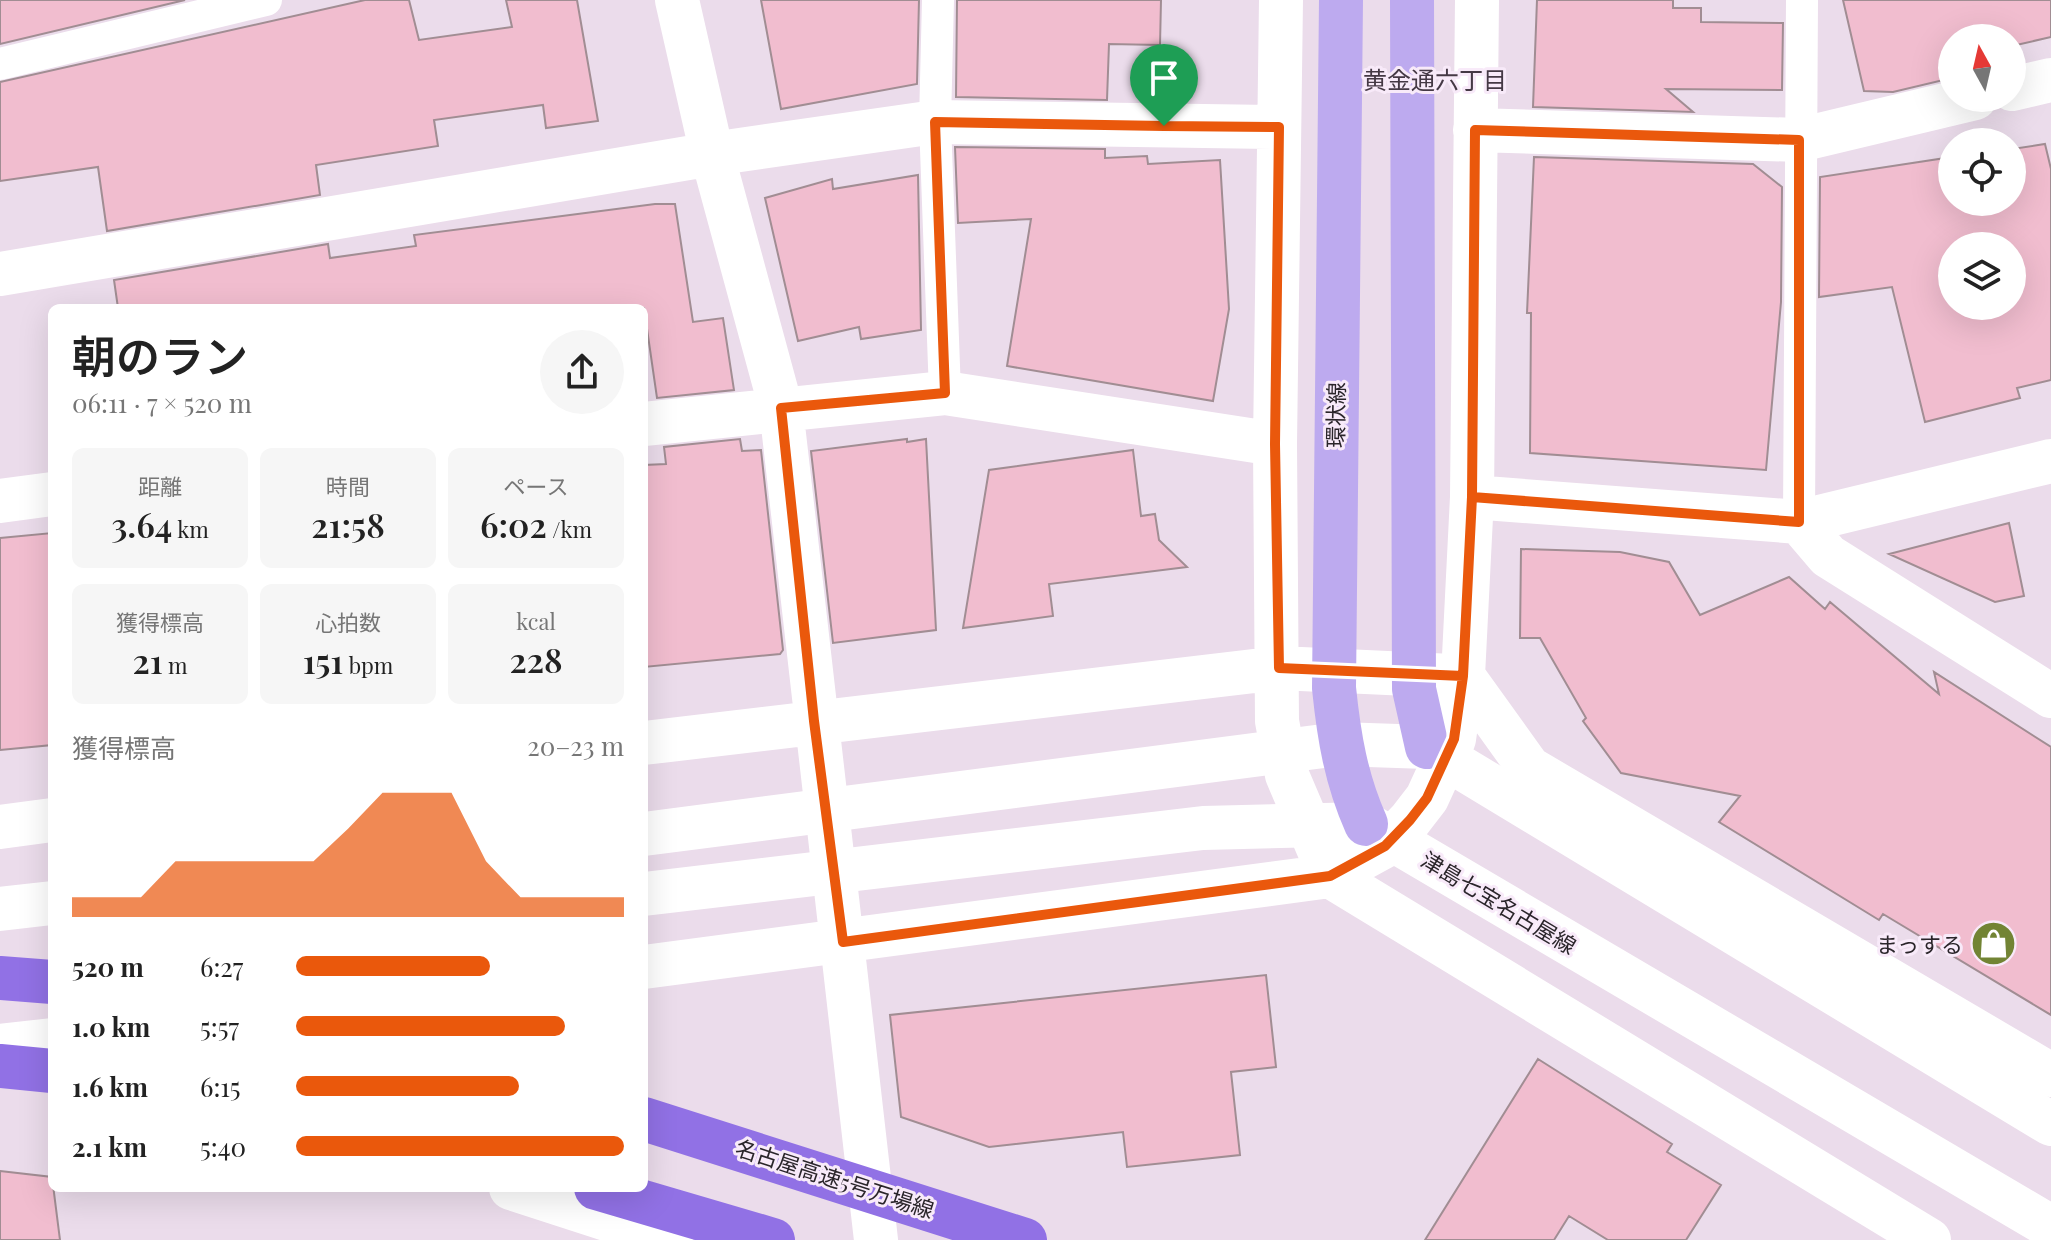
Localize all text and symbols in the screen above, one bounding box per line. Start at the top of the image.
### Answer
north arrow [1938,24,2026,112]
map controls [1938,24,2026,320]
pin [1130,44,1198,126]
icon: arrive [1142,56,1186,100]
district label: 黄金通六丁目 [1363,63,1507,95]
button: locate [1938,128,2026,216]
button: layers [1938,232,2026,320]
text: 朝のラン [72,325,248,384]
button: share [540,330,624,414]
street label: 環状線 [1319,382,1351,448]
text: 06:11 · 7 × 520 m [72,385,252,420]
text: 距離 [138,471,182,501]
text: 時間 [326,471,370,501]
text: ペース [504,471,568,501]
text: 3.64 [111,501,172,547]
text: 21:58 [311,501,385,547]
text: 6:02 [480,501,547,547]
text: km [172,514,209,544]
text: /km [547,514,592,544]
text: kcal [516,606,556,636]
text: 獲得標高 [116,607,204,637]
text: 心拍数 [315,607,381,637]
text: 228 [509,636,563,682]
text: 21 [132,637,163,683]
text: 151 [303,637,343,683]
text: m [163,650,188,680]
text: bpm [343,650,393,680]
text: 20–23 m [527,728,624,763]
text: 獲得標高 [72,730,176,765]
street label: 津島七宝名古屋線 [1416,844,1582,960]
shop icon: まっする [1970,920,2018,968]
place label: まっする [1876,929,1963,959]
text: 520 m [72,949,144,984]
text: 6:27 [200,949,243,984]
text: 1.0 km [72,1009,150,1044]
text: 5:57 [200,1009,239,1044]
text: 1.6 km [72,1069,148,1104]
text: 6:15 [200,1069,240,1104]
text: 2.1 km [72,1129,147,1164]
text: 5:40 [200,1129,246,1164]
street label: 名古屋高速5号万場線 [732,1132,938,1224]

